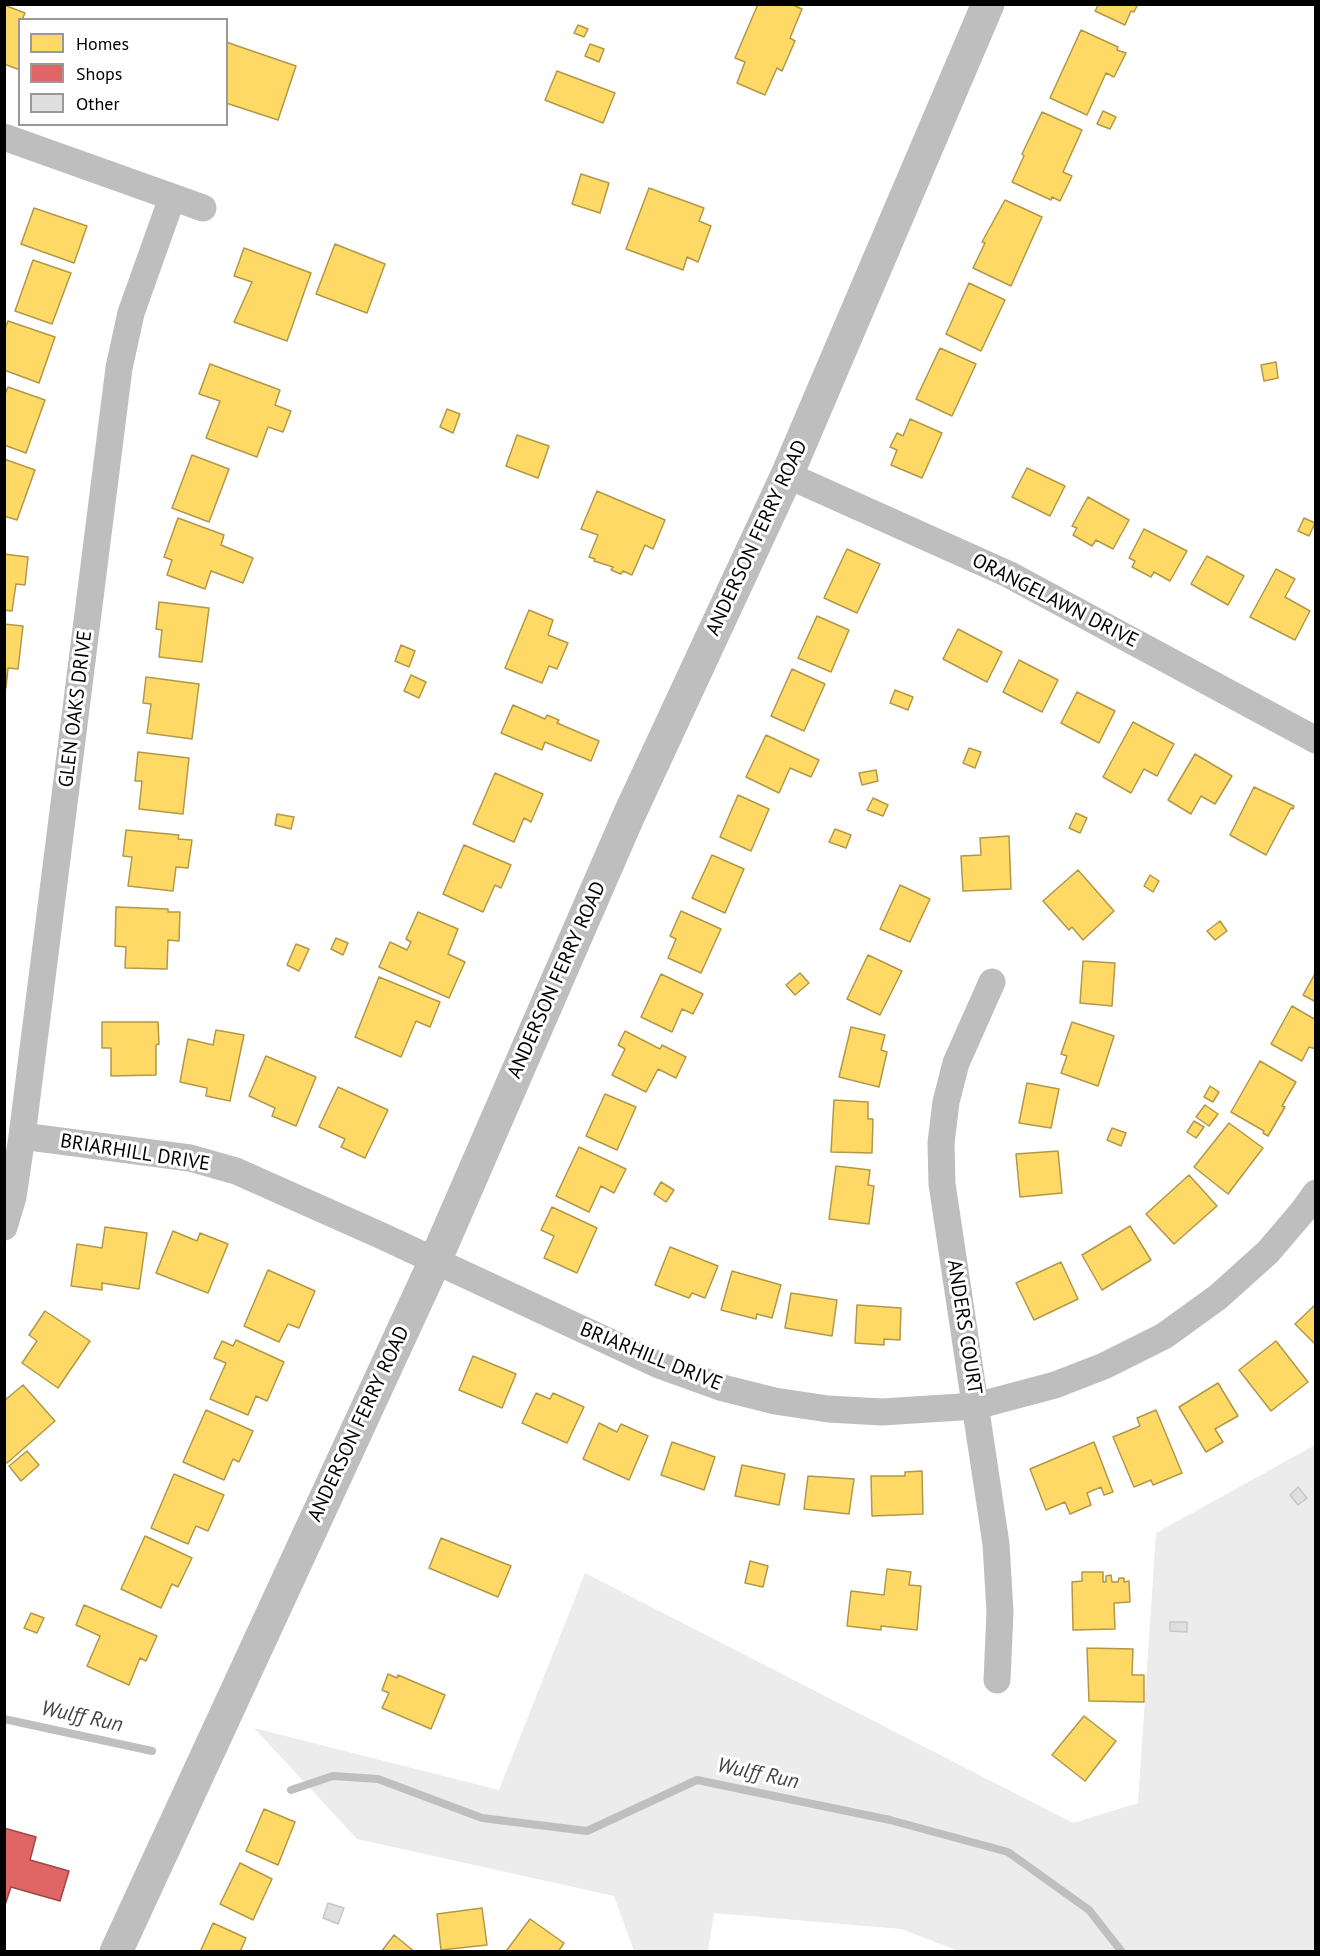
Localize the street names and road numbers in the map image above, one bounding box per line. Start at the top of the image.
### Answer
street label: ANDERSON FERRY ROAD [701,436,813,640]
street label: ORANGELAWN DRIVE [968,549,1142,653]
street label: GLEN OAKS DRIVE [54,629,98,789]
street label: ANDERSON FERRY ROAD [503,878,611,1082]
street label: BRIARHILL DRIVE [58,1129,212,1177]
street label: ANDERS COURT [941,1258,987,1396]
street label: BRIARHILL DRIVE [576,1318,726,1396]
street label: ANDERSON FERRY ROAD [303,1322,415,1526]

